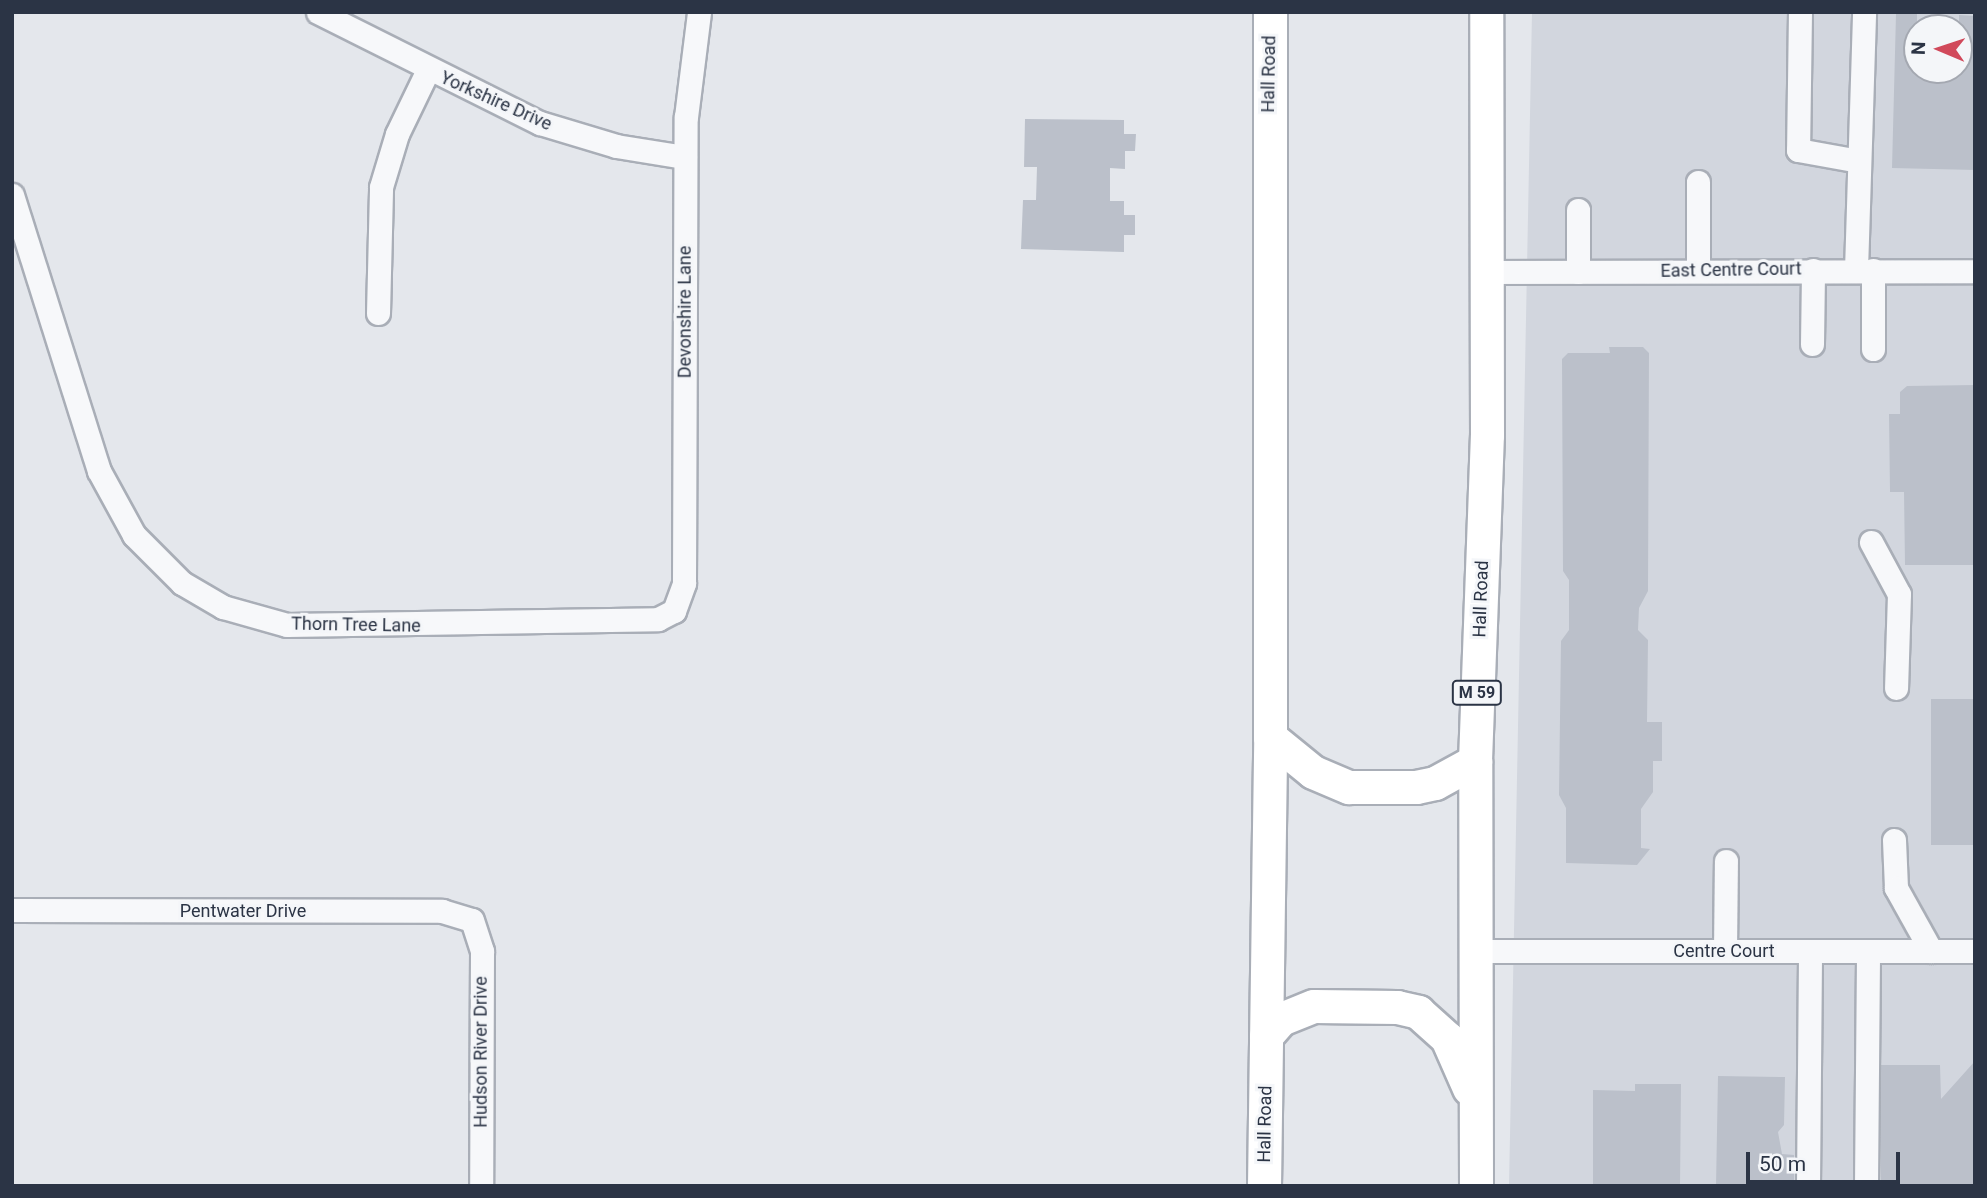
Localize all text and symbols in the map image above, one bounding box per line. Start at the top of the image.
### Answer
north arrow [1903,14,1973,84]
street label: Hall Road [1258,35,1280,113]
text: N [1907,41,1930,55]
street label: Yorkshire Drive [437,67,555,135]
street label: Devonshire Lane [674,246,696,378]
street label: East Centre Court [1660,258,1802,282]
street label: Hall Road [1469,560,1493,638]
street label: Thorn Tree Lane [291,613,421,637]
road number: M 59 [1451,680,1503,706]
street label: Pentwater Drive [180,900,306,922]
street label: Centre Court [1673,940,1775,962]
street label: Hudson River Drive [470,976,492,1128]
street label: Hall Road [1254,1085,1276,1163]
scale bar [1749,1138,1903,1182]
text: 50 m [1759,1152,1806,1176]

